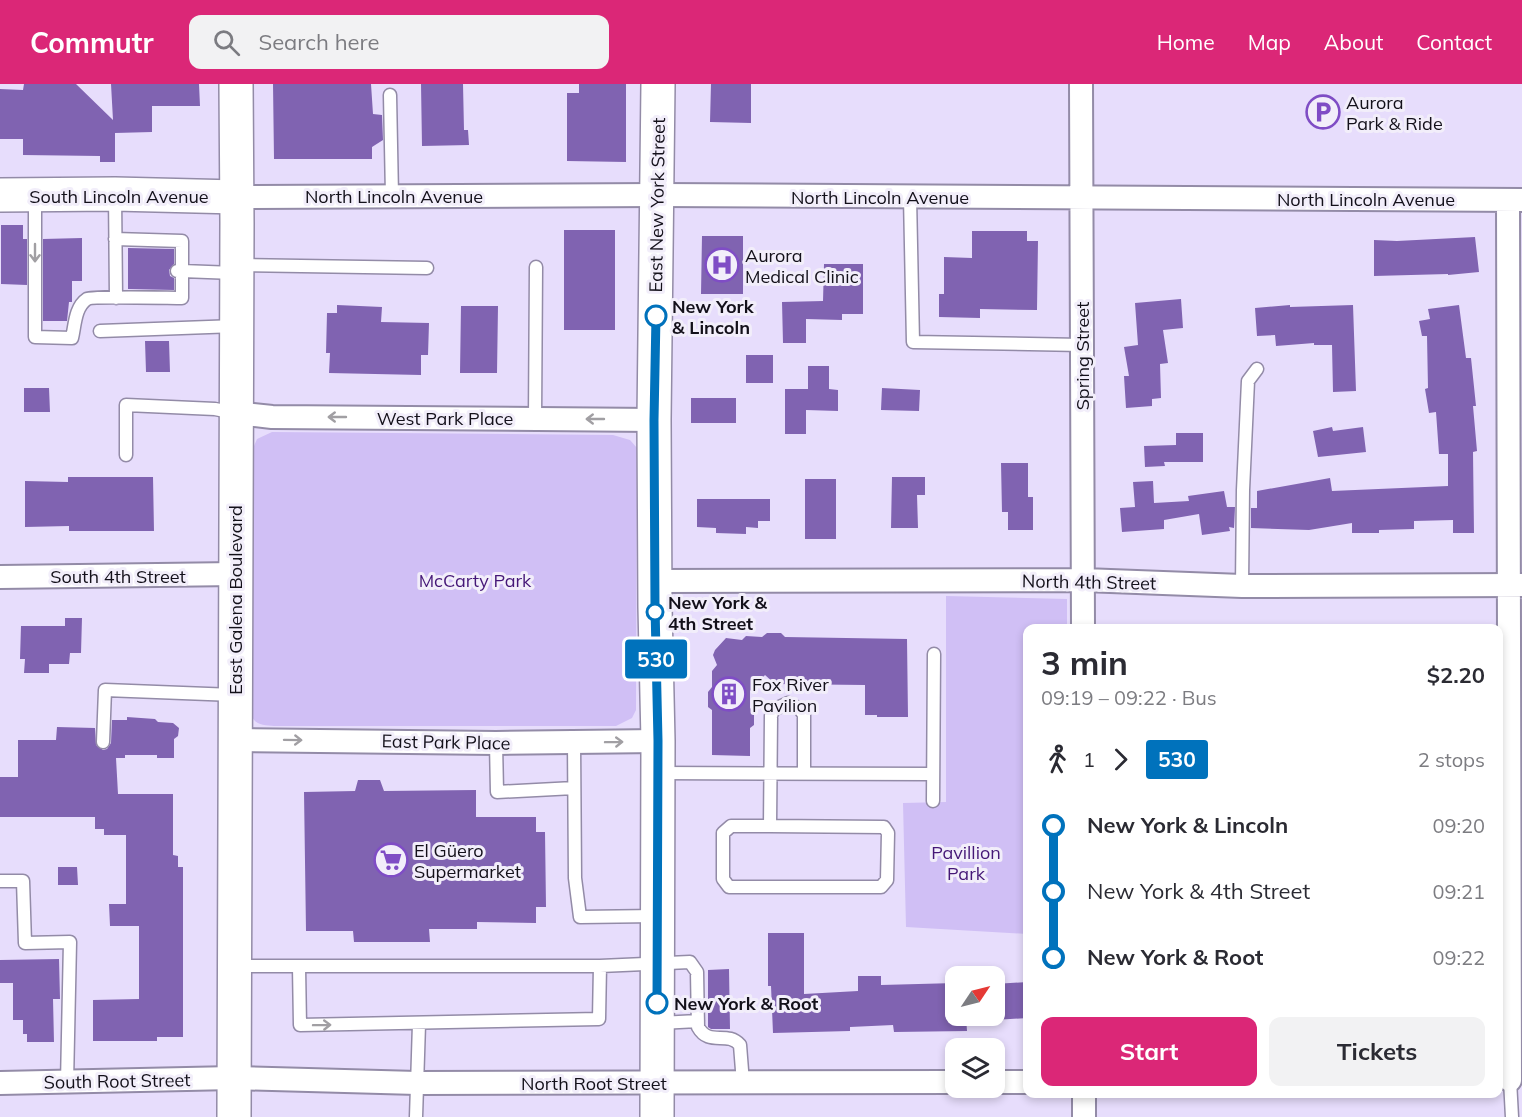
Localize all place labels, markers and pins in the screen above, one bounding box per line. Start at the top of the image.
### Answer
place label: Aurora Park & Ride [1346,91,1443,135]
parking icon: Aurora Park & Ride [1305,94,1341,130]
place label: Aurora Medical Clinic [745,244,859,288]
hospital icon: Aurora Medical Clinic [704,247,740,283]
place label: New York & Lincoln [672,295,755,339]
marker: New York & Lincoln [645,305,667,327]
place label: New York & 4th Street [668,591,768,635]
marker: New York & 4th Street [646,603,664,621]
place label: Fox River Pavilion [752,673,829,717]
building icon: Fox River Pavilion [711,676,747,712]
place label: El Güero Supermarket [414,839,521,883]
supermarket icon: El Güero Supermarket [373,842,409,878]
marker: New York & Root [646,992,668,1014]
place label: New York & Root [674,992,819,1015]

